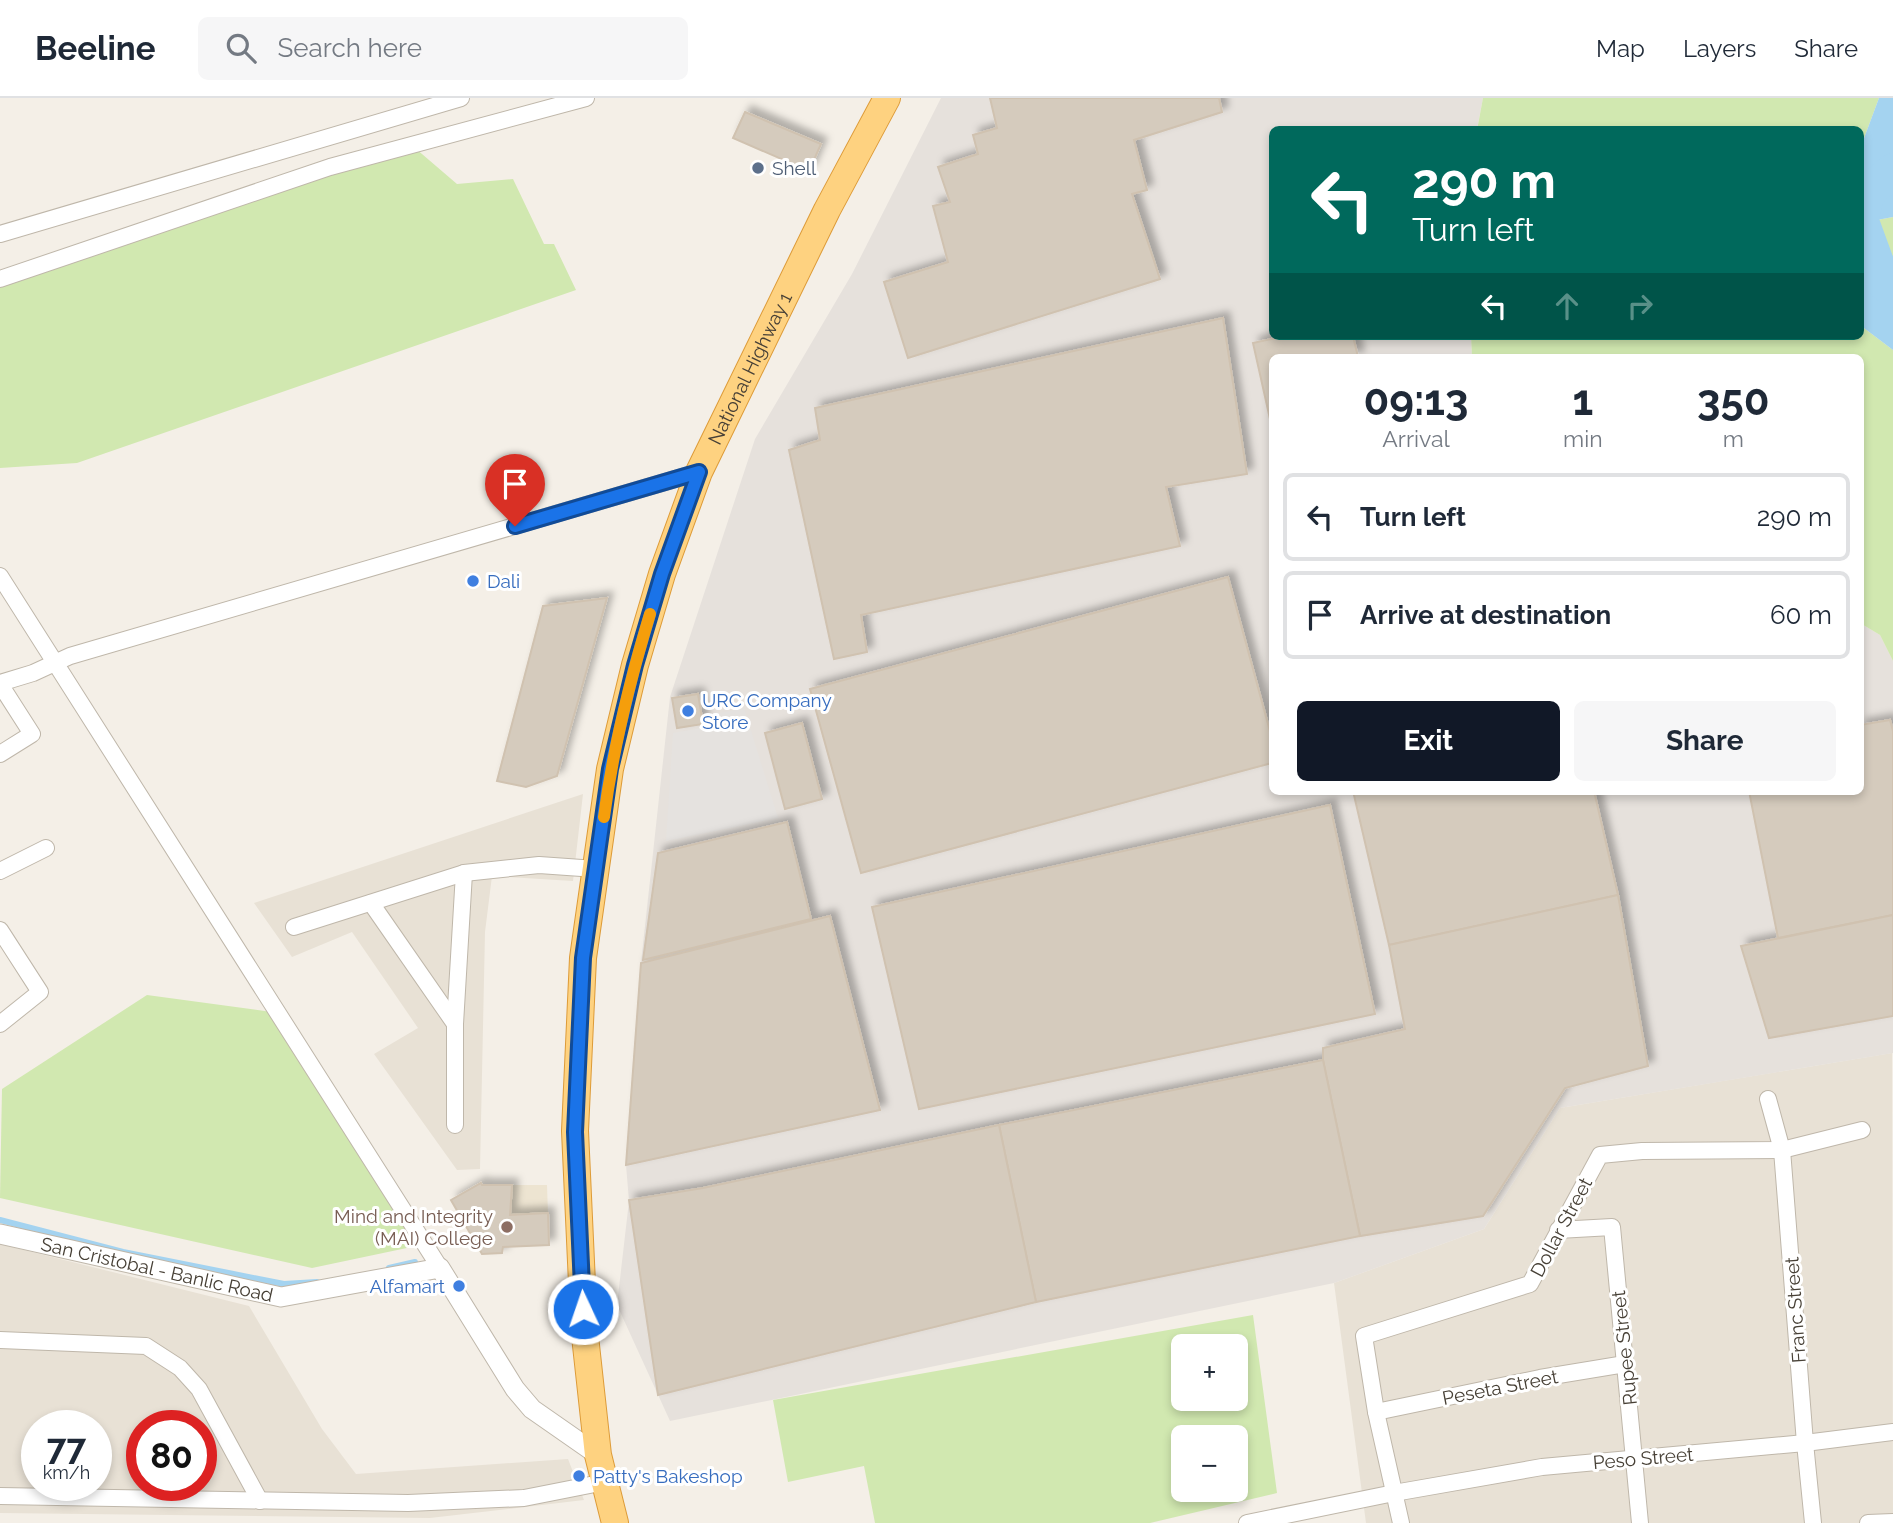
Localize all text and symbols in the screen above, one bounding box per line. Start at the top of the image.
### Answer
search box [198,17,688,80]
text: Beeline [35,29,156,68]
icon: search [222,29,260,67]
text: Search here [278,33,422,63]
text: Map [1596,34,1645,63]
text: Layers [1683,34,1756,63]
text: Share [1794,34,1858,63]
text: 290 m [1412,152,1556,209]
icon: left [1297,154,1388,245]
place label: Shell [772,157,817,179]
marker: Shell [750,160,766,176]
text: Turn left [1412,211,1534,248]
icon: left [1475,287,1513,325]
icon: ahead [1548,287,1586,325]
icon: right [1621,287,1659,325]
street label: National Highway 1 [703,289,796,448]
text: 09:13 [1363,376,1469,425]
text: 1 [1572,376,1593,425]
text: 350 [1697,376,1770,425]
text: Arrival [1382,425,1450,452]
text: min [1563,425,1603,452]
text: m [1723,425,1744,452]
pin [485,454,545,526]
icon: arrive [496,465,534,503]
icon: left [1301,498,1339,536]
text: Turn left [1360,502,1466,532]
text: 290 m [1757,502,1832,532]
place label: Dali [487,570,520,592]
marker: Dali [465,573,481,589]
icon: arrive [1301,596,1339,634]
text: Arrive at destination [1360,600,1611,630]
text: 60 m [1770,600,1832,630]
place label: URC Company Store [702,689,832,733]
button: Exit [1297,701,1560,781]
button: Share [1574,701,1836,781]
marker: URC Company Store [680,703,696,719]
street label: Dollar Street [1526,1173,1597,1280]
place label: Mind and Integrity (MAI) College [334,1205,493,1249]
marker: Mind and Integrity (MAI) College [499,1219,515,1235]
street label: San Cristobal - Banlic Road [39,1233,275,1306]
street label: Franc Street [1780,1255,1810,1364]
position arrow [546,1272,620,1346]
place label: Alfamart [370,1275,446,1297]
marker: Alfamart [451,1278,467,1294]
street label: Rupee Street [1607,1289,1641,1406]
map controls [1171,1334,1248,1502]
button: + [1171,1334,1248,1411]
street label: Peseta Street [1440,1365,1560,1409]
speed limit sign: 80 [126,1410,217,1501]
button: − [1171,1425,1248,1502]
text: 77 [47,1426,86,1467]
street label: Peso Street [1592,1443,1695,1473]
text: km/h [43,1462,90,1483]
place label: Patty's Bakeshop [593,1465,743,1487]
marker: Patty's Bakeshop [571,1468,587,1484]

